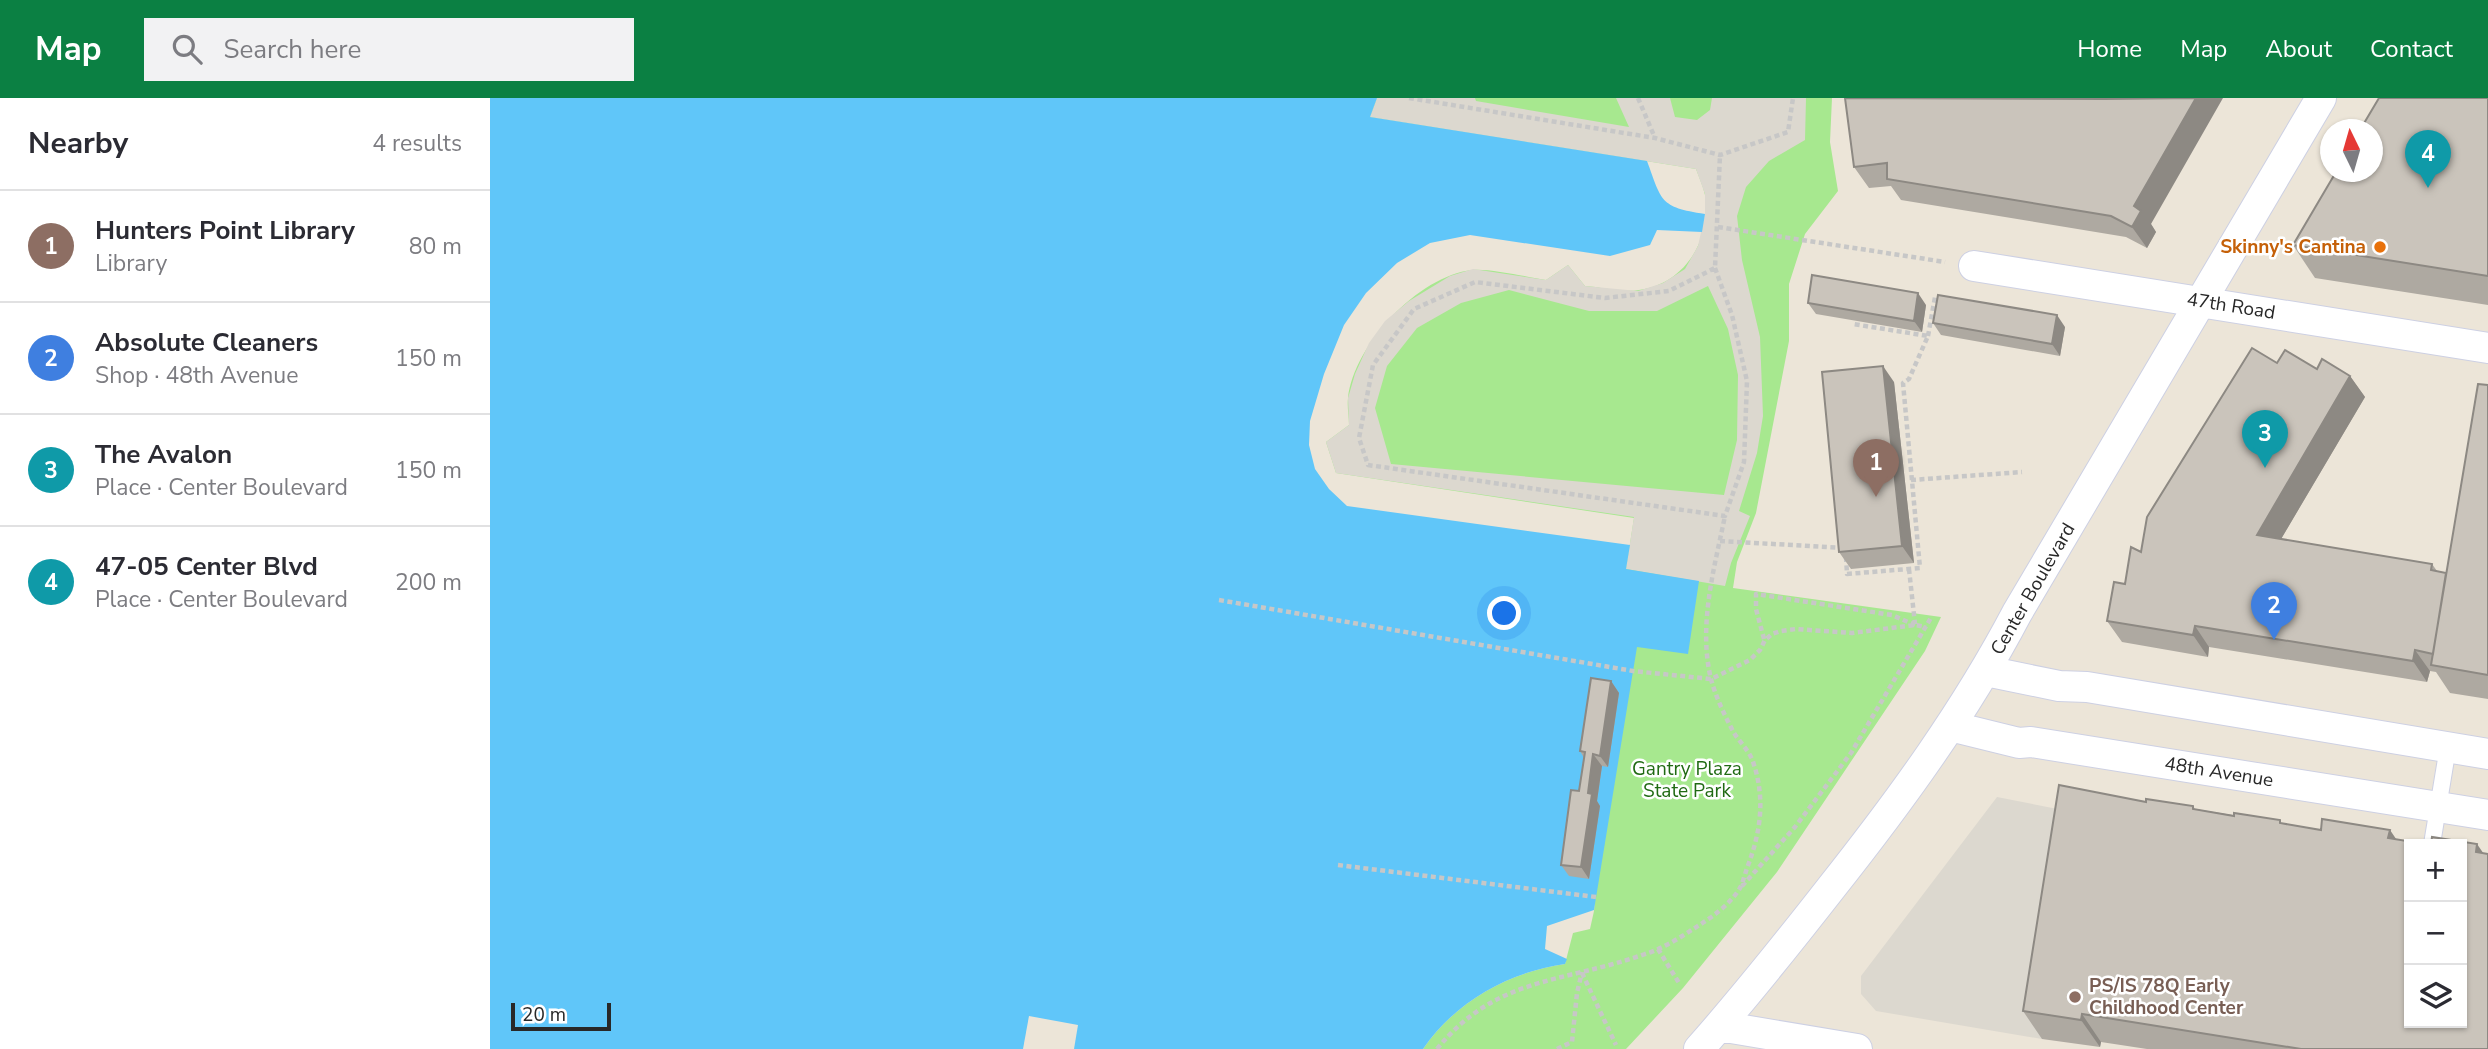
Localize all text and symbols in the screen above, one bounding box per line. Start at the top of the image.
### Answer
search box [144,18,634,81]
text: Map [35,27,102,72]
icon: search [168,30,206,68]
text: Search here [224,32,361,67]
text: Home [2077,33,2142,65]
text: Map [2180,33,2227,65]
text: About [2265,33,2332,65]
text: Contact [2370,33,2453,65]
north arrow [2320,119,2383,182]
text: Nearby [28,123,128,164]
text: 4 results [372,128,462,159]
pin: 4 [2405,130,2451,188]
text: Hunters Point Library [95,213,355,248]
text: 1 [44,231,58,262]
text: 80 m [409,231,462,262]
place label: Skinny's Cantina [2220,234,2366,260]
marker: Skinny's Cantina [2372,239,2388,255]
text: Library [95,248,167,279]
street label: 47th Road [2185,286,2277,326]
text: Absolute Cleaners [95,325,318,360]
text: 2 [44,343,58,374]
text: 150 m [395,343,462,374]
text: Shop · 48th Avenue [95,360,298,391]
pin: 3 [2242,410,2288,468]
text: The Avalon [95,437,232,472]
pin: 1 [1853,439,1899,497]
text: 3 [44,455,58,486]
text: 150 m [395,455,462,486]
text: Place · Center Boulevard [95,472,348,503]
street label: Center Boulevard [1985,518,2081,660]
text: 47-05 Center Blvd [95,549,318,584]
text: 4 [44,567,58,598]
text: 200 m [395,567,462,598]
pin: 2 [2251,582,2297,640]
text: Place · Center Boulevard [95,584,348,615]
your location [1487,596,1521,630]
street label: 48th Avenue [2163,751,2275,793]
park label: Gantry Plaza State Park [1632,756,1742,804]
map controls [2404,839,2467,1028]
button: + [2404,839,2467,902]
button: − [2404,902,2467,965]
button: layers [2404,965,2467,1028]
place label: PS/IS 78Q Early Childhood Center [2089,973,2244,1021]
marker: PS/IS 78Q Early Childhood Center [2067,989,2083,1005]
scale bar [511,1000,611,1032]
text: 20 m [522,1002,566,1028]

